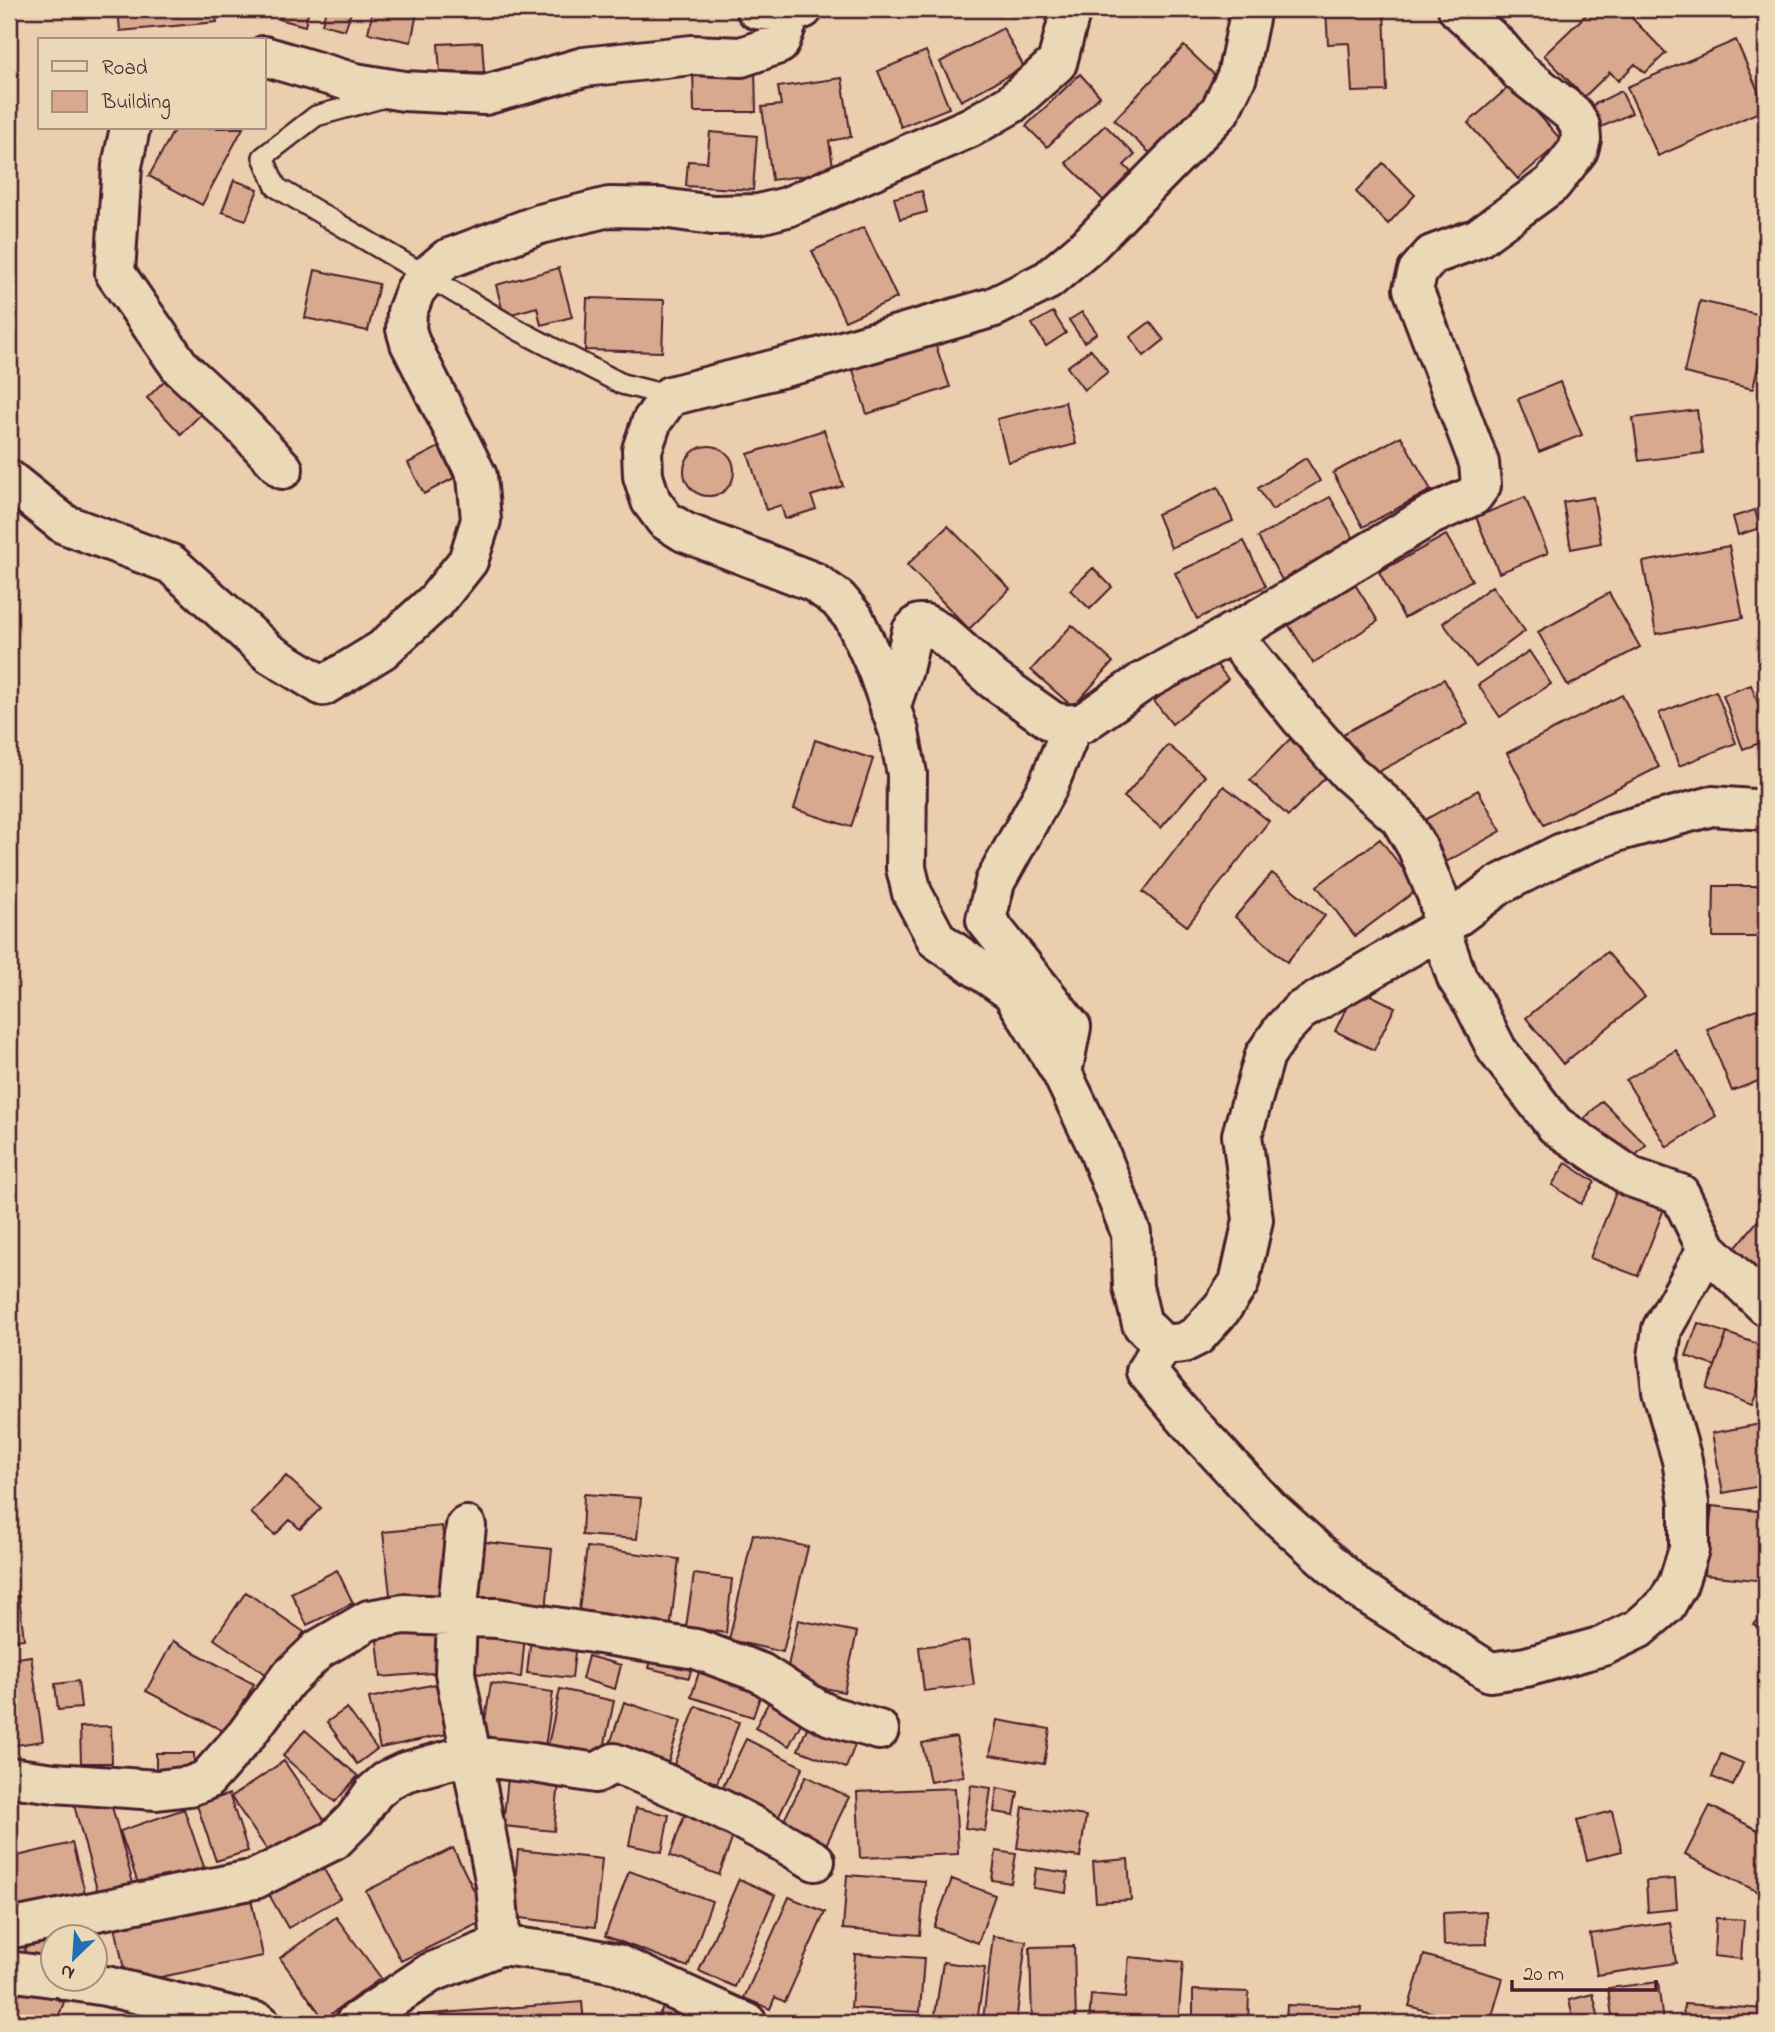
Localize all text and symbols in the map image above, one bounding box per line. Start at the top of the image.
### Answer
legend [38,38,266,130]
text: Road [102,54,148,84]
text: Building [101,88,171,120]
north arrow [38,1924,108,1994]
scale bar [1512,1948,1656,1992]
text: N [56,1956,79,1986]
text: 20 m [1523,1960,1564,1990]

